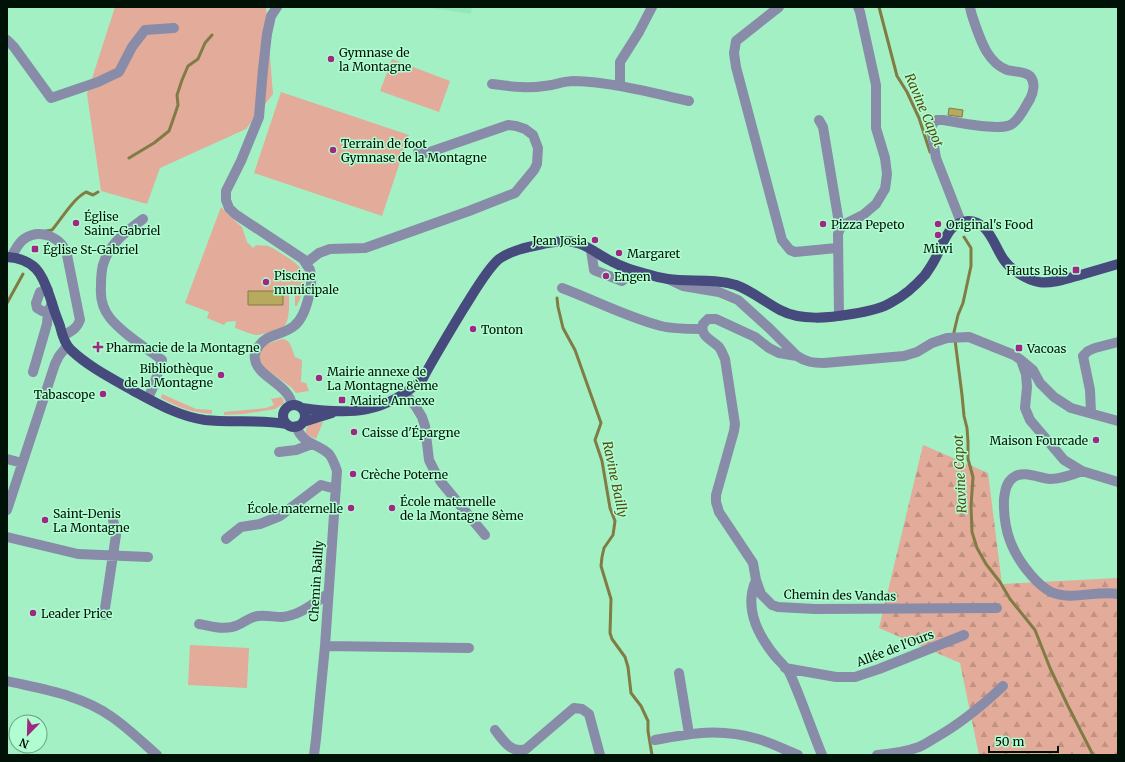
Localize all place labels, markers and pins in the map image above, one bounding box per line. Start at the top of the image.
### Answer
place label: Gymnase de la Montagne [339,45,411,74]
marker: Gymnase de la Montagne [326,54,336,64]
place label: Terrain de foot Gymnase de la Montagne [341,136,487,165]
marker: Terrain de foot Gymnase de la Montagne [328,145,338,155]
place label: Église Saint-Gabriel [84,209,161,238]
place label: Pizza Pepeto [831,217,904,232]
place label: Original's Food [946,217,1033,232]
marker: Église Saint-Gabriel [71,218,81,228]
marker: Pizza Pepeto [818,219,828,229]
marker: Original's Food [933,219,943,229]
marker: Miwi [933,230,943,240]
place label: Jean Josia [531,233,588,248]
marker: Jean Josia [590,235,600,245]
place label: Miwi [923,241,953,256]
place label: Église St-Gabriel [43,242,139,257]
marker: Église St-Gabriel [30,244,40,254]
place label: Margaret [627,246,681,261]
marker: Margaret [614,248,624,258]
place label: Hauts Bois [1006,263,1068,278]
marker: Hauts Bois [1071,265,1081,275]
place label: Piscine municipale [274,268,339,297]
place label: Engen [614,269,651,284]
marker: Engen [601,271,611,281]
marker: Piscine municipale [261,277,271,287]
place label: Tonton [481,322,523,337]
marker: Tonton [468,324,478,334]
place label: Pharmacie de la Montagne [106,340,260,355]
place label: Vacoas [1026,341,1066,356]
marker: Pharmacie de la Montagne [93,342,103,352]
marker: Vacoas [1014,343,1024,353]
place label: Bibliothèque de la Montagne [124,361,213,390]
place label: Mairie annexe de La Montagne 8ème [327,364,438,393]
marker: Bibliothèque de la Montagne [216,370,226,380]
marker: Mairie annexe de La Montagne 8ème [314,373,324,383]
place label: Tabascope [34,387,95,402]
marker: Tabascope [98,389,108,399]
place label: Mairie Annexe [350,393,435,408]
marker: Mairie Annexe [337,395,347,405]
place label: Caisse d'Épargne [362,425,460,440]
marker: Caisse d'Épargne [349,427,359,437]
place label: Maison Fourcade [990,433,1088,448]
marker: Maison Fourcade [1091,435,1101,445]
place label: Crèche Poterne [361,467,448,482]
marker: Crèche Poterne [348,469,358,479]
place label: École maternelle de la Montagne 8ème [400,494,523,523]
place label: École maternelle [247,501,343,516]
marker: École maternelle [346,503,356,513]
marker: École maternelle de la Montagne 8ème [387,503,397,513]
place label: Saint-Denis La Montagne [53,506,130,535]
marker: Saint-Denis La Montagne [40,515,50,525]
place label: Leader Price [41,606,112,621]
marker: Leader Price [28,608,38,618]

